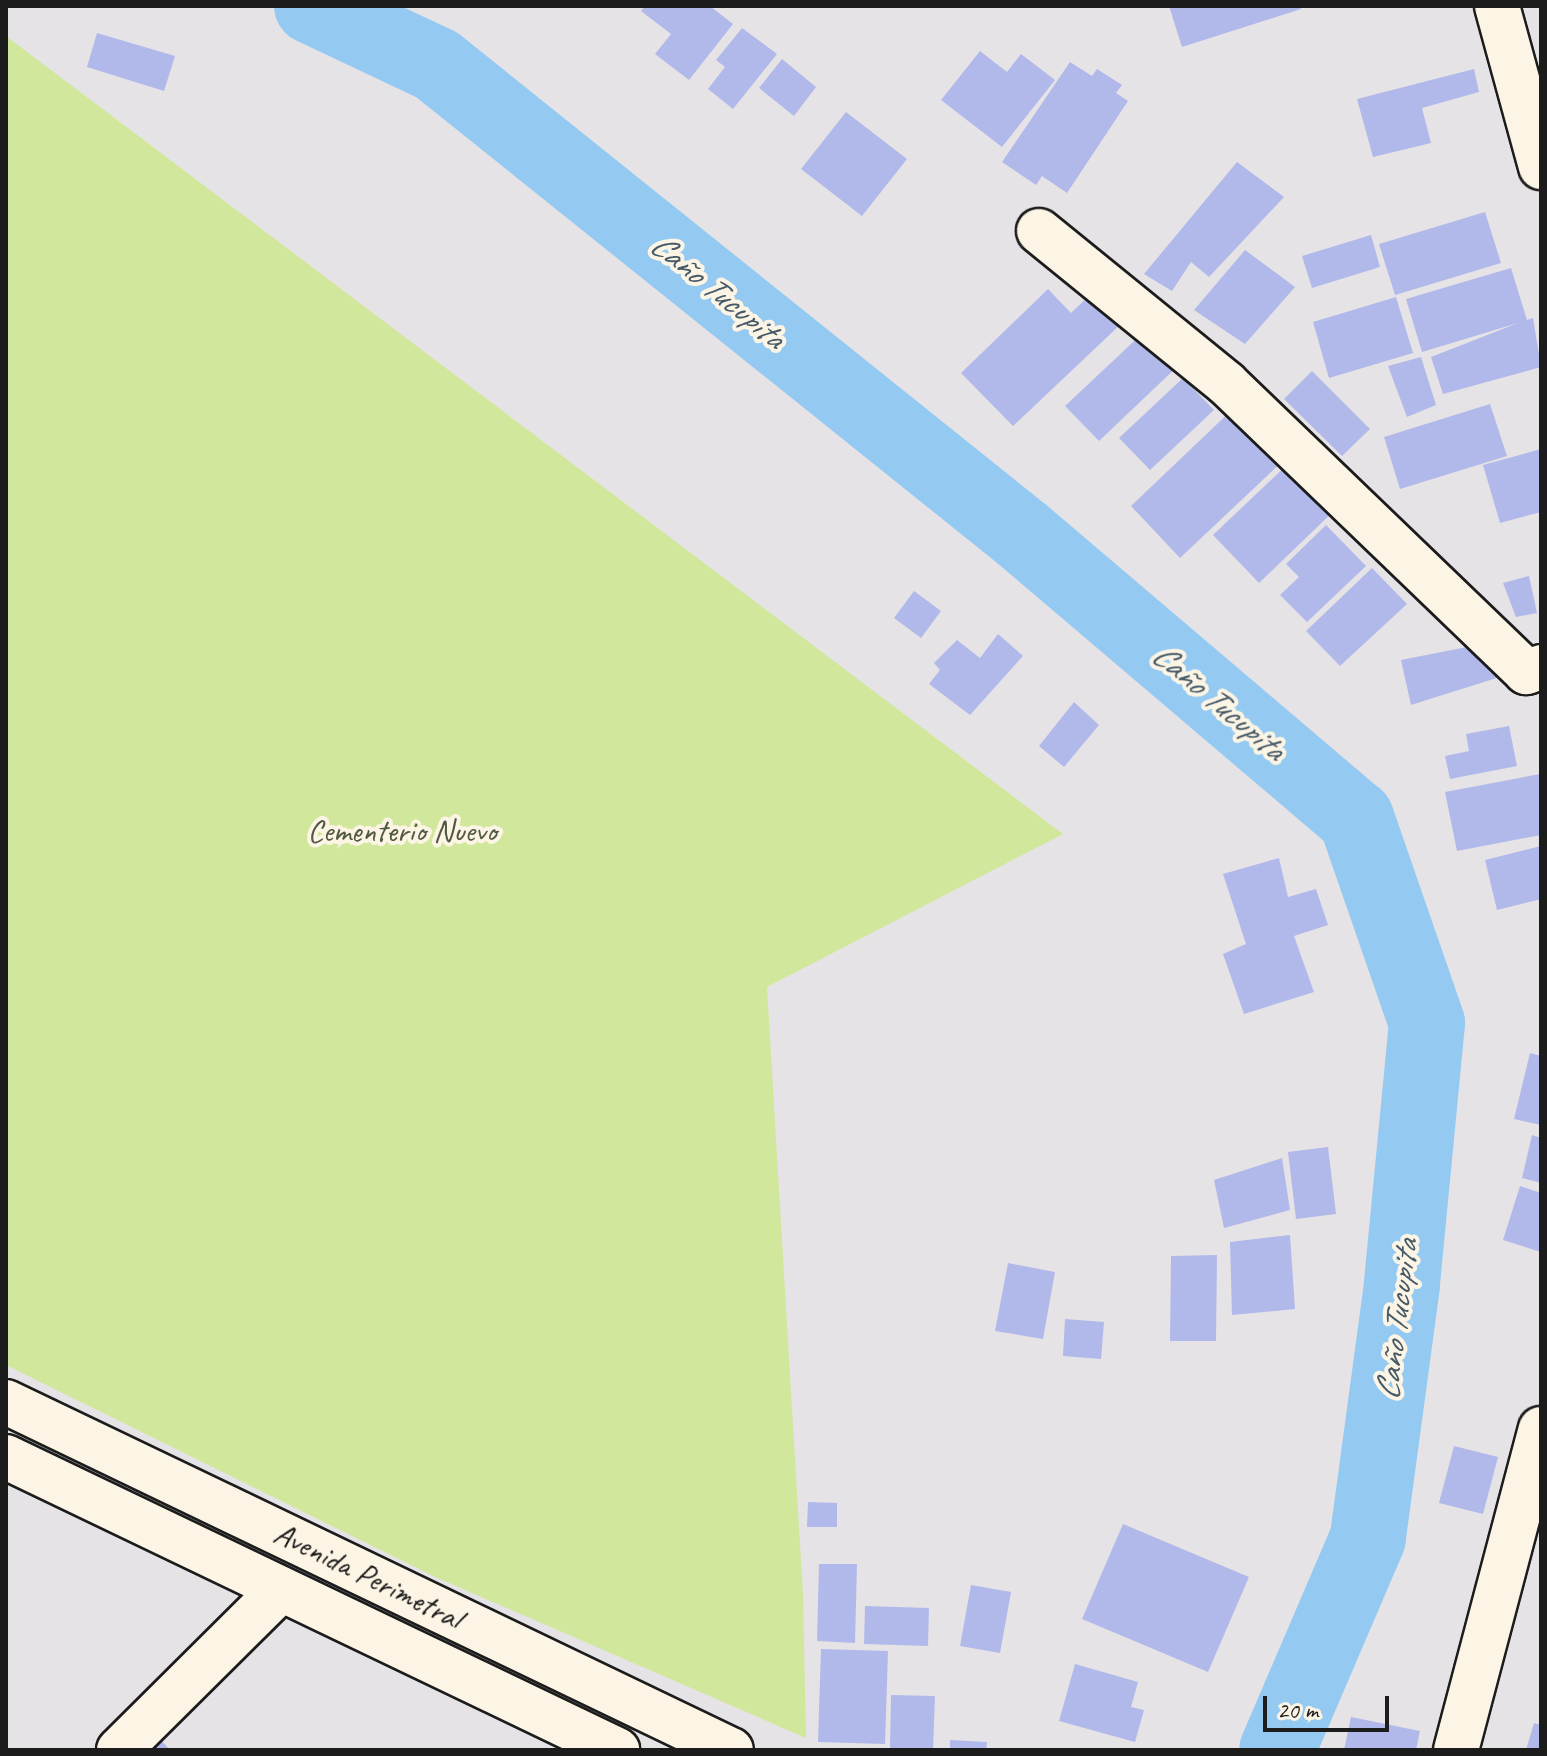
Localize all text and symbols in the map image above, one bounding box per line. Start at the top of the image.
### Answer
water label: Caño Tucupita [642,223,794,357]
water label: Caño Tucupita [1144,633,1294,769]
park label: Cementerio Nuevo [307,812,497,850]
water label: Caño Tucupita [1366,1237,1426,1403]
street label: Avenida Perimetral [268,1514,468,1638]
scale bar [1267,1680,1393,1730]
text: 20 m [1277,1695,1318,1725]

